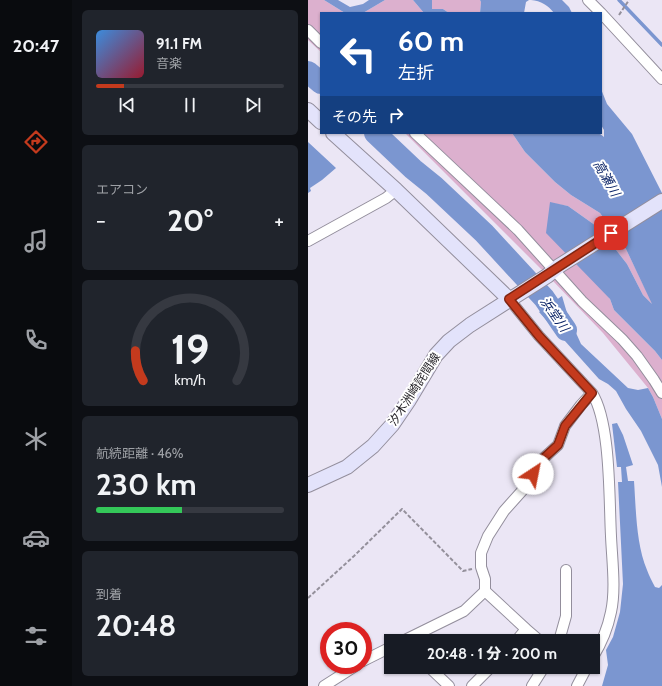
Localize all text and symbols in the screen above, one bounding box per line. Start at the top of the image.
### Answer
text: 60 m [398,24,464,58]
icon: left [332,28,384,80]
text: 20:47 [13,35,59,57]
text: 91.1 FM [156,35,202,53]
text: 音楽 [156,55,182,71]
text: 左折 [398,62,434,84]
icon: previous [116,94,138,116]
icon: pause [179,94,201,116]
icon: next [242,94,264,116]
icon: right [385,104,407,126]
text: その先 [332,108,377,126]
icon: directions [22,128,50,156]
water label: 高瀬川 [590,157,625,201]
text: エアコン [96,181,148,197]
text: 20° [167,202,213,239]
text: − [96,207,106,234]
text: + [274,207,284,234]
pin [594,216,628,250]
icon: arrive [600,222,622,244]
icon: music [22,227,50,255]
water label: 浜堂川 [537,293,574,336]
text: 19 [171,324,209,374]
icon: phone [22,326,50,354]
street label: 汐木洲崎詫間線 [385,350,443,428]
text: km/h [174,371,206,389]
icon: climate [22,425,50,453]
text: 航続距離 · 46% [96,445,184,461]
position arrow [512,453,554,495]
text: 230 km [96,466,197,503]
icon: car [22,524,50,552]
text: 到着 [96,586,122,602]
text: 20:48 [96,607,176,644]
icon: filters [22,622,50,650]
speed limit sign: 30 [320,622,372,674]
text: 20:48 · 1 分 · 200 m [427,645,557,663]

